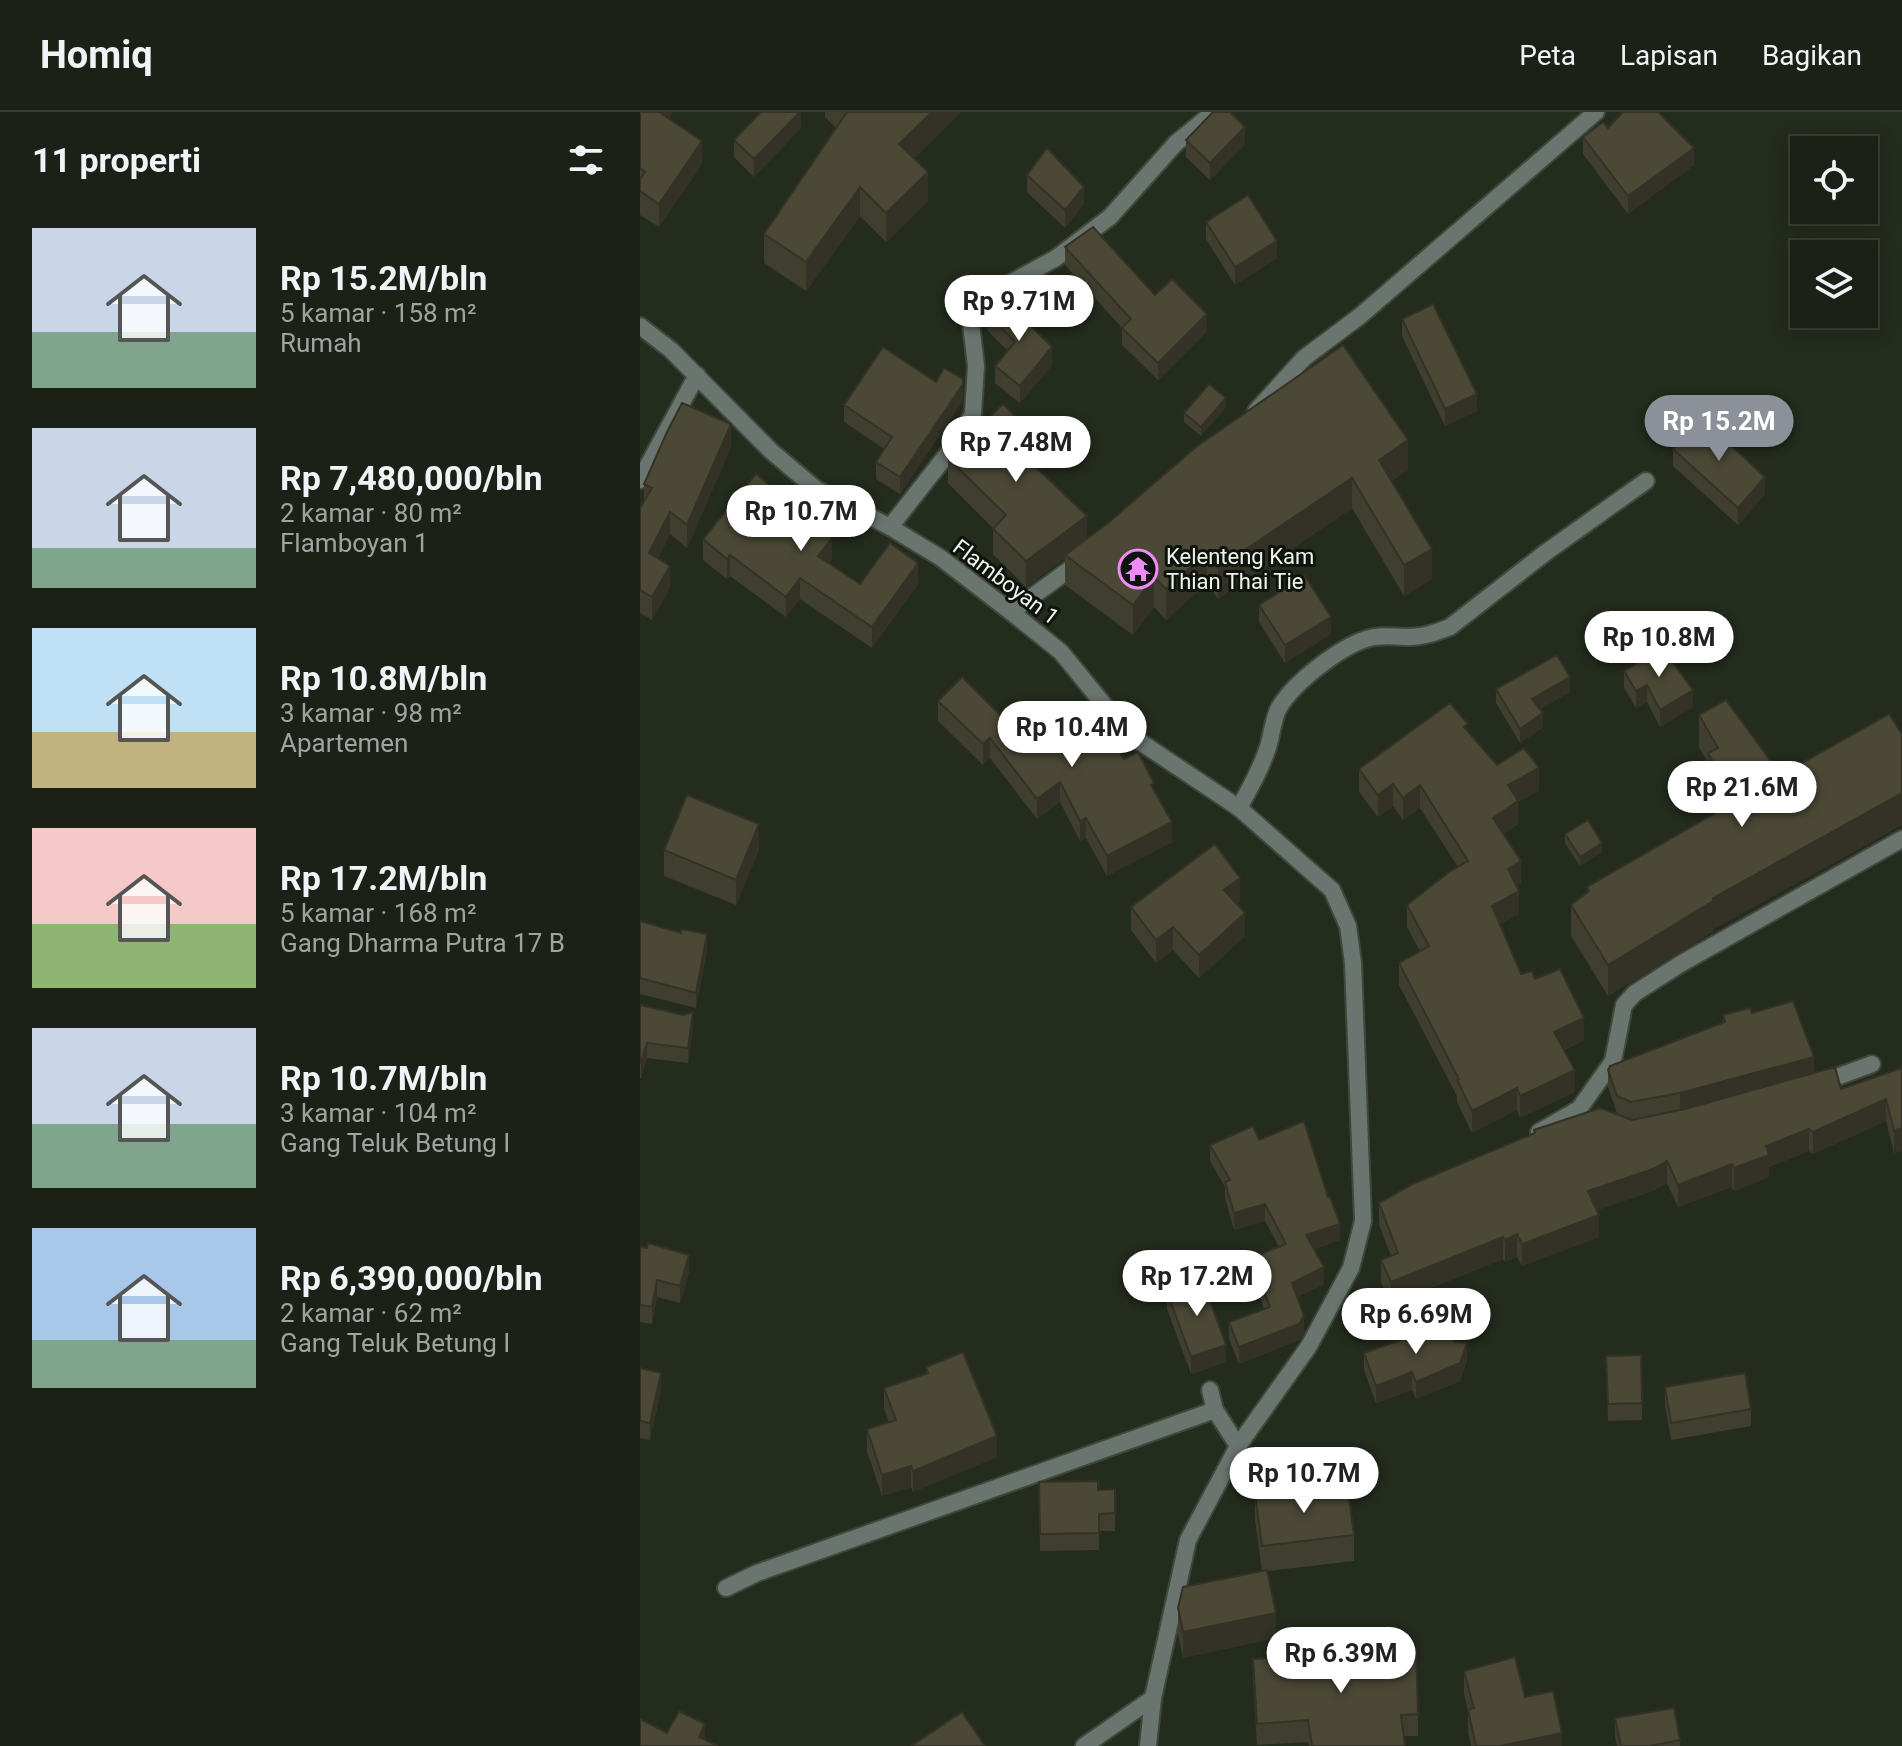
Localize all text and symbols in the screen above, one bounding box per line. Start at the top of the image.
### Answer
text: Homiq [40,33,153,77]
text: Peta [1519,39,1576,72]
text: Lapisan [1620,39,1718,72]
text: Bagikan [1762,39,1862,72]
map controls [1790,136,1878,328]
button: locate [1790,136,1878,224]
icon: filters [564,138,608,182]
text: 11 properti [32,140,201,180]
button: layers [1790,240,1878,328]
text: Rp 15.2M/bln [280,258,487,298]
icon: home [96,260,192,356]
pin: Rp 9.71M [936,275,1102,343]
text: Rp 9.71M [963,286,1075,316]
text: 5 kamar · 158 m² [280,298,476,328]
text: Rumah [280,328,362,358]
pin: Rp 15.2M [1636,395,1802,463]
text: Rp 15.2M [1663,406,1775,436]
pin: Rp 7.48M [933,416,1099,484]
text: Rp 7.48M [960,427,1072,457]
text: Rp 7,480,000/bln [280,458,542,498]
icon: home [96,460,192,556]
pin: Rp 10.7M [718,485,884,553]
text: Rp 10.7M [745,496,857,526]
text: 2 kamar · 80 m² [280,498,462,528]
text: Flamboyan 1 [280,528,429,558]
street label: Flamboyan 1 [948,534,1064,630]
place label: Kelenteng Kam Thian Thai Tie [1166,544,1314,594]
temple icon: Kelenteng Kam Thian Thai Tie [1117,548,1159,590]
pin: Rp 10.8M [1576,611,1742,679]
text: Rp 10.8M [1603,622,1715,652]
text: Rp 10.8M/bln [280,658,487,698]
icon: home [96,660,192,756]
text: 3 kamar · 98 m² [280,698,462,728]
pin: Rp 10.4M [989,701,1155,769]
text: Rp 10.4M [1016,712,1128,742]
text: Apartemen [280,728,408,758]
pin: Rp 21.6M [1659,761,1825,829]
text: Rp 21.6M [1686,772,1798,802]
text: Rp 17.2M/bln [280,858,487,898]
icon: home [96,860,192,956]
text: 5 kamar · 168 m² [280,898,476,928]
text: Gang Dharma Putra 17 B [280,928,565,958]
text: Rp 10.7M/bln [280,1058,487,1098]
icon: home [96,1060,192,1156]
text: 3 kamar · 104 m² [280,1098,476,1128]
text: Gang Teluk Betung I [280,1128,510,1158]
pin: Rp 17.2M [1114,1250,1280,1318]
text: Rp 6,390,000/bln [280,1258,542,1298]
icon: home [96,1260,192,1356]
text: Rp 17.2M [1141,1261,1253,1291]
pin: Rp 6.69M [1333,1288,1499,1356]
text: 2 kamar · 62 m² [280,1298,462,1328]
text: Rp 6.69M [1360,1299,1472,1329]
text: Gang Teluk Betung I [280,1328,510,1358]
pin: Rp 10.7M [1221,1447,1387,1515]
text: Rp 10.7M [1248,1458,1360,1488]
pin: Rp 6.39M [1258,1627,1424,1695]
text: Rp 6.39M [1285,1638,1397,1668]

